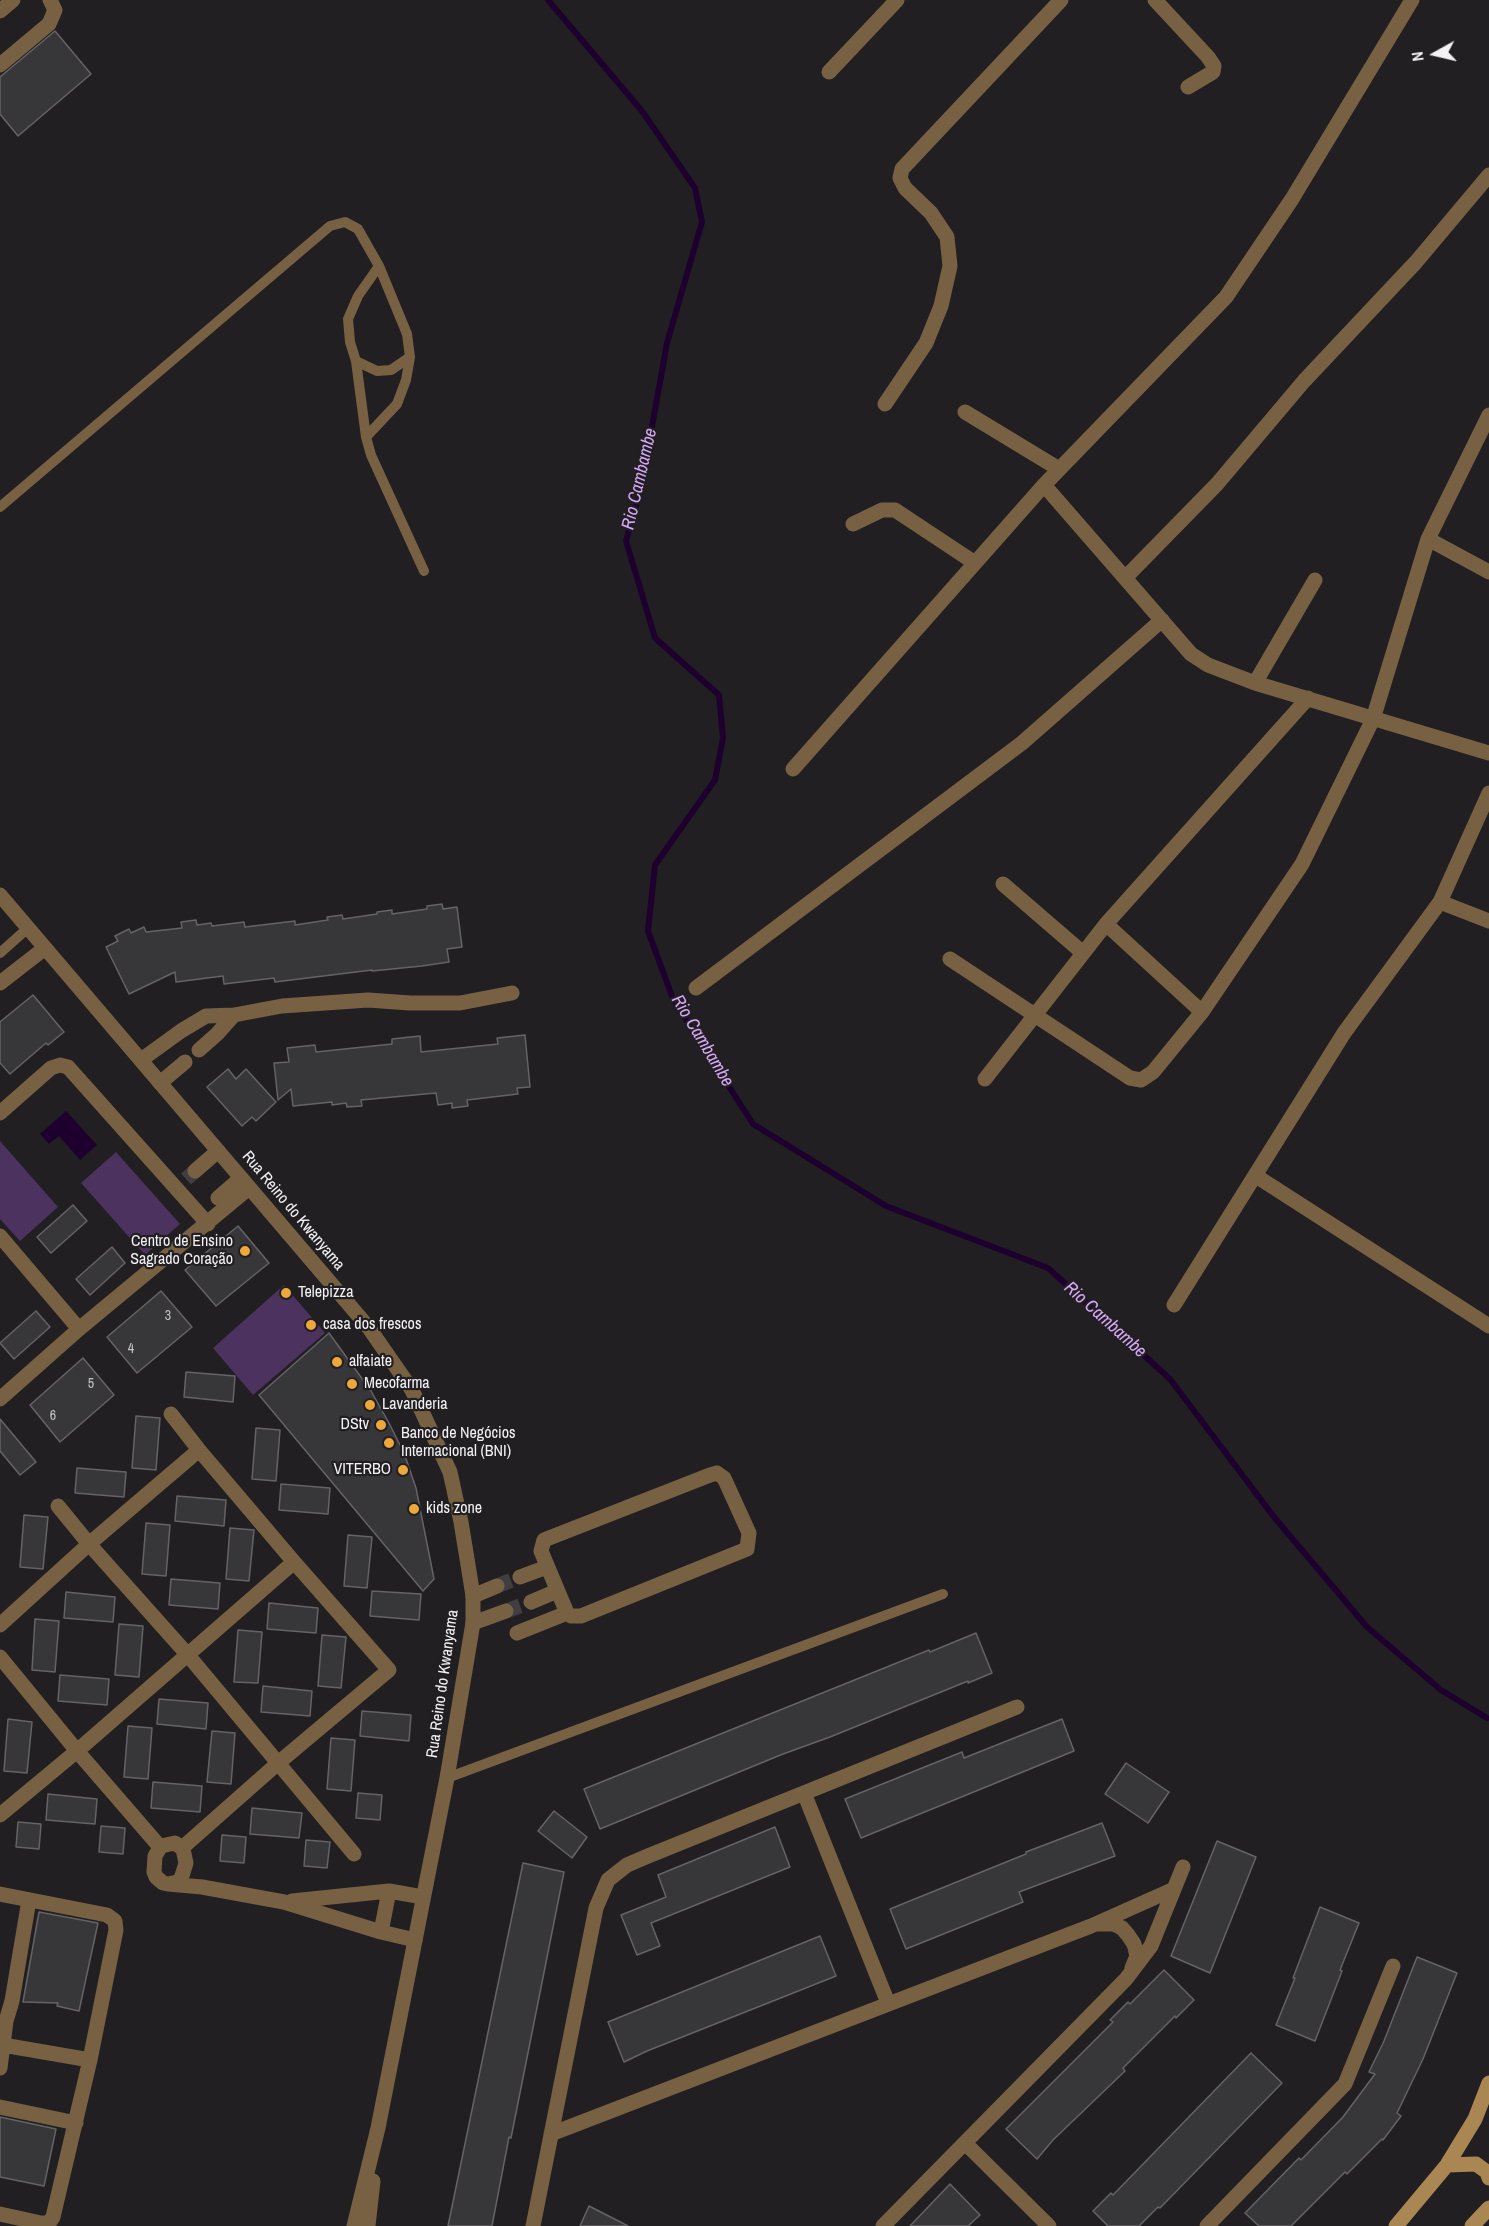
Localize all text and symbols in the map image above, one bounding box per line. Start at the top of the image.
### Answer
north arrow [1405,24,1465,84]
text: N [1406,50,1429,63]
water label: Rio Cambambe [618,426,662,532]
water label: Rio Cambambe [666,991,738,1091]
street label: Rua Reino do Kwanyama [238,1148,348,1274]
place label: Centro de Ensino Sagrado Coração [130,1232,233,1270]
marker: Centro de Ensino Sagrado Coração [238,1244,252,1258]
water label: Rio Cambambe [1059,1277,1151,1363]
place label: Telepizza [298,1283,353,1303]
marker: Telepizza [279,1286,293,1300]
house number: 3 [165,1308,171,1324]
place label: casa dos frescos [323,1315,421,1335]
marker: casa dos frescos [304,1318,318,1332]
house number: 4 [128,1341,134,1357]
place label: alfaiate [349,1352,392,1372]
marker: alfaiate [330,1355,344,1369]
place label: Mecofarma [364,1374,430,1394]
house number: 5 [88,1376,94,1392]
marker: Mecofarma [345,1377,359,1391]
place label: Lavanderia [382,1395,448,1415]
marker: Lavanderia [363,1398,377,1412]
house number: 6 [50,1408,56,1424]
place label: DStv [341,1415,369,1435]
marker: DStv [374,1418,388,1432]
place label: Banco de Negócios Internacional (BNI) [401,1424,516,1462]
marker: Banco de Negócios Internacional (BNI) [382,1436,396,1450]
place label: VITERBO [333,1460,391,1480]
marker: VITERBO [396,1463,410,1477]
place label: kids zone [426,1499,482,1519]
marker: kids zone [407,1502,421,1516]
street label: Rua Reino do Kwanyama [423,1609,463,1759]

